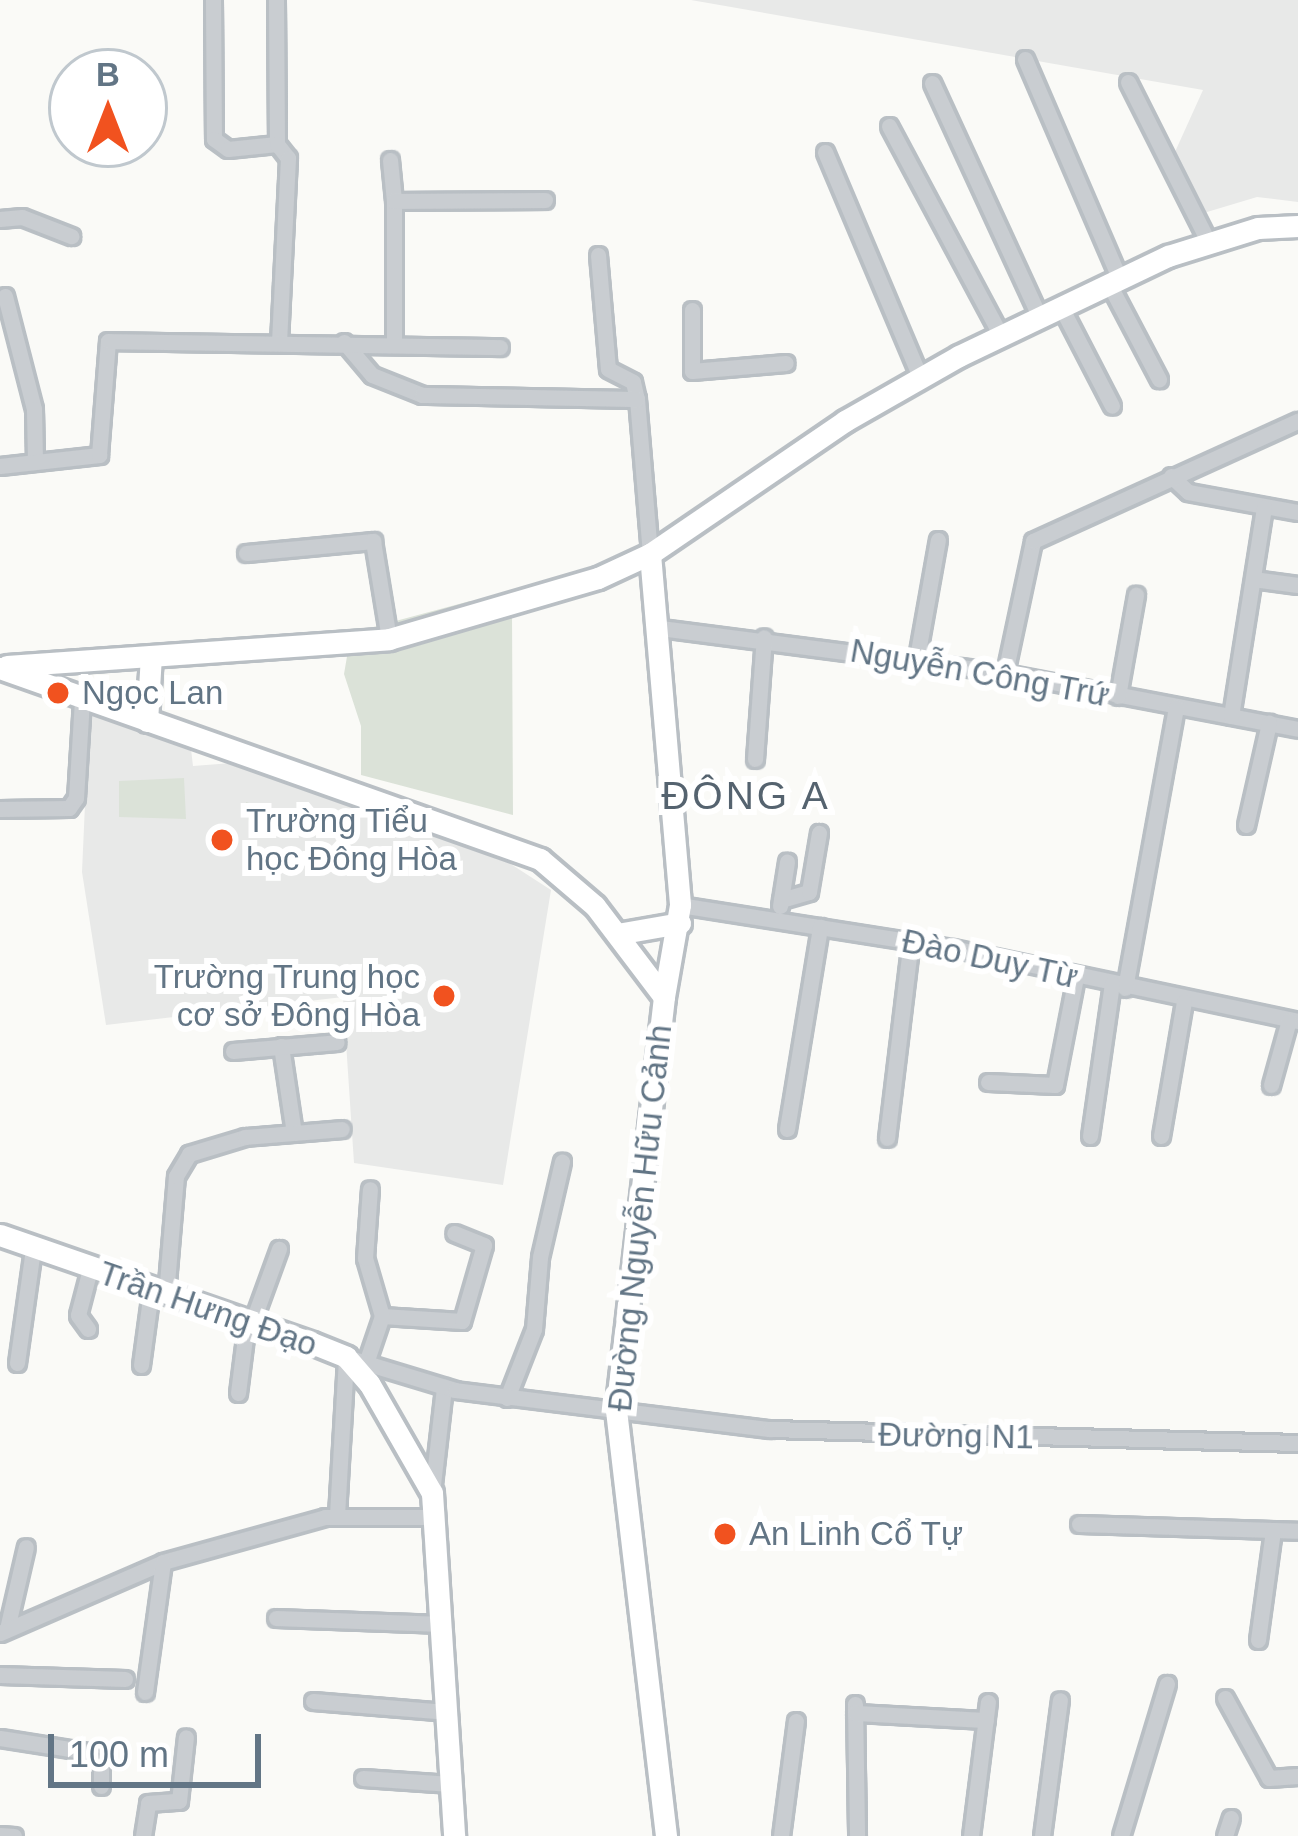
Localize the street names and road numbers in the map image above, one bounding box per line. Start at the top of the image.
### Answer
street label: Nguyễn Công Trứ [847,631,1113,715]
street label: Đào Duy Từ [898,921,1082,997]
street label: Đường Nguyễn Hữu Cảnh [600,1023,680,1413]
street label: Trần Hưng Đạo [94,1253,322,1365]
street label: Đường N1 [878,1415,1034,1457]

